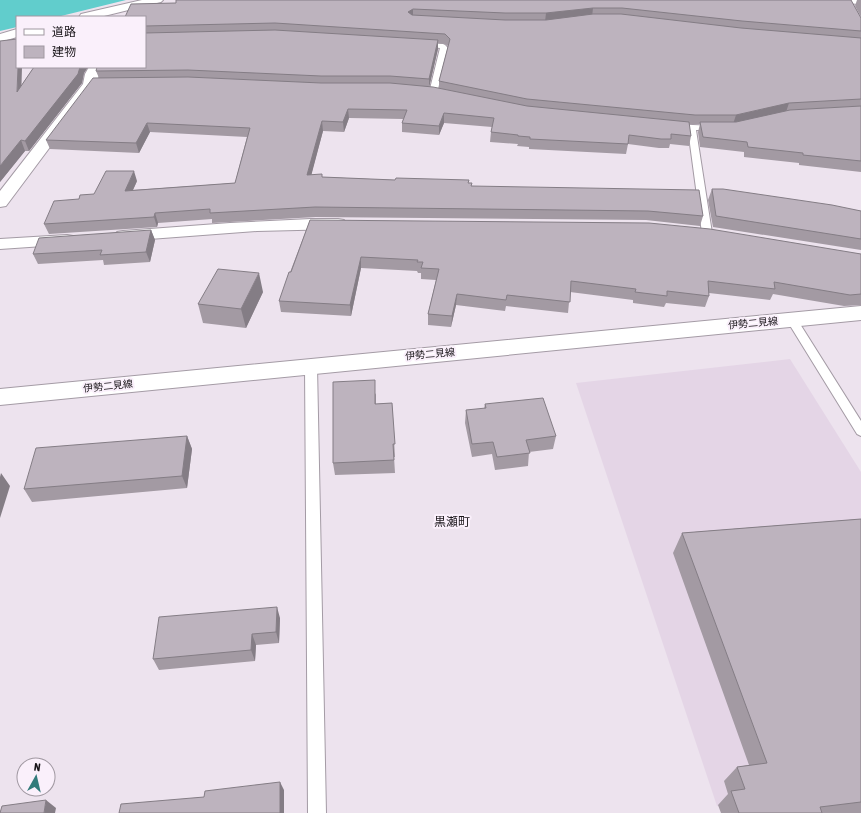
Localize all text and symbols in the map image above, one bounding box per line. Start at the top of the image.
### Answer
legend [16,16,146,68]
text: 道路 [52,25,76,39]
text: 建物 [52,45,76,59]
street label: 伊勢二見線 [728,315,778,331]
street label: 伊勢二見線 [405,346,455,362]
street label: 伊勢二見線 [83,378,133,394]
district label: 黒瀬町 [434,515,470,529]
north arrow [16,757,56,797]
text: N [33,761,41,773]

